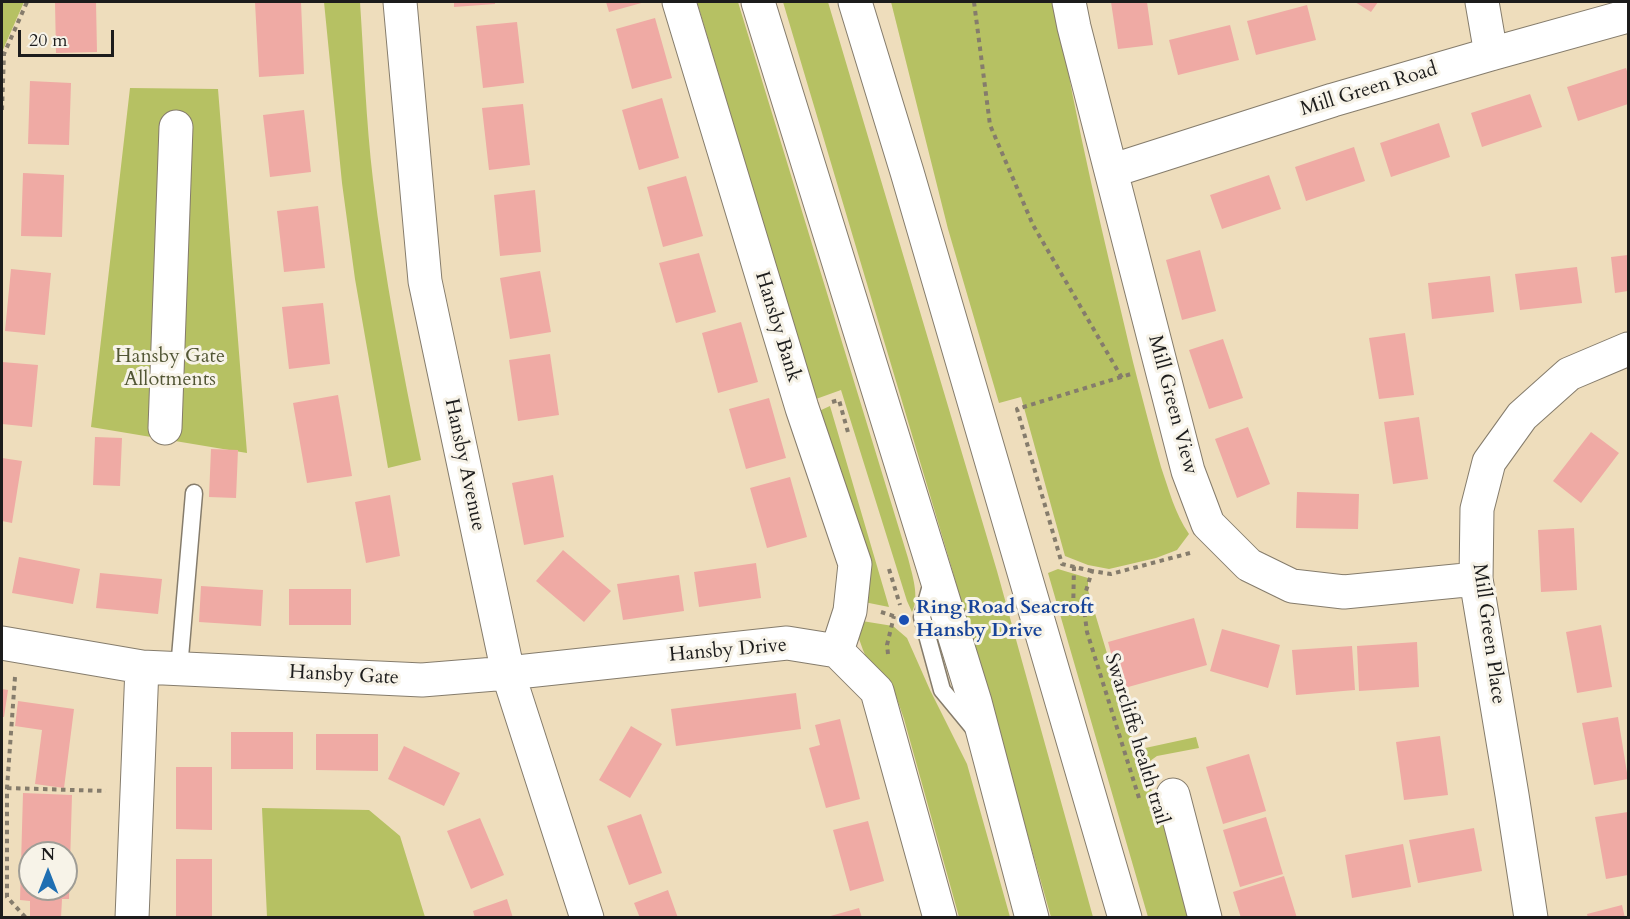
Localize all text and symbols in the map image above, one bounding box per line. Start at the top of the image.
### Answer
scale bar [21,18,117,56]
text: 20 m [29,28,68,53]
street label: Mill Green Road [1298,58,1440,122]
street label: Hansby Bank [749,269,805,385]
street label: Mill Green View [1142,333,1202,477]
park label: Hansby Gate Allotments [115,345,225,392]
street label: Hansby Avenue [438,397,490,533]
street label: Mill Green Place [1466,562,1510,706]
place label: Ring Road Seacroft Hansby Drive [916,596,1094,643]
marker: Ring Road Seacroft Hansby Drive [897,613,911,627]
street label: Hansby Drive [668,634,788,668]
street label: Swarcliffe health trail [1099,651,1173,827]
street label: Hansby Gate [288,661,400,691]
north arrow [18,841,78,901]
text: N [41,844,55,866]

